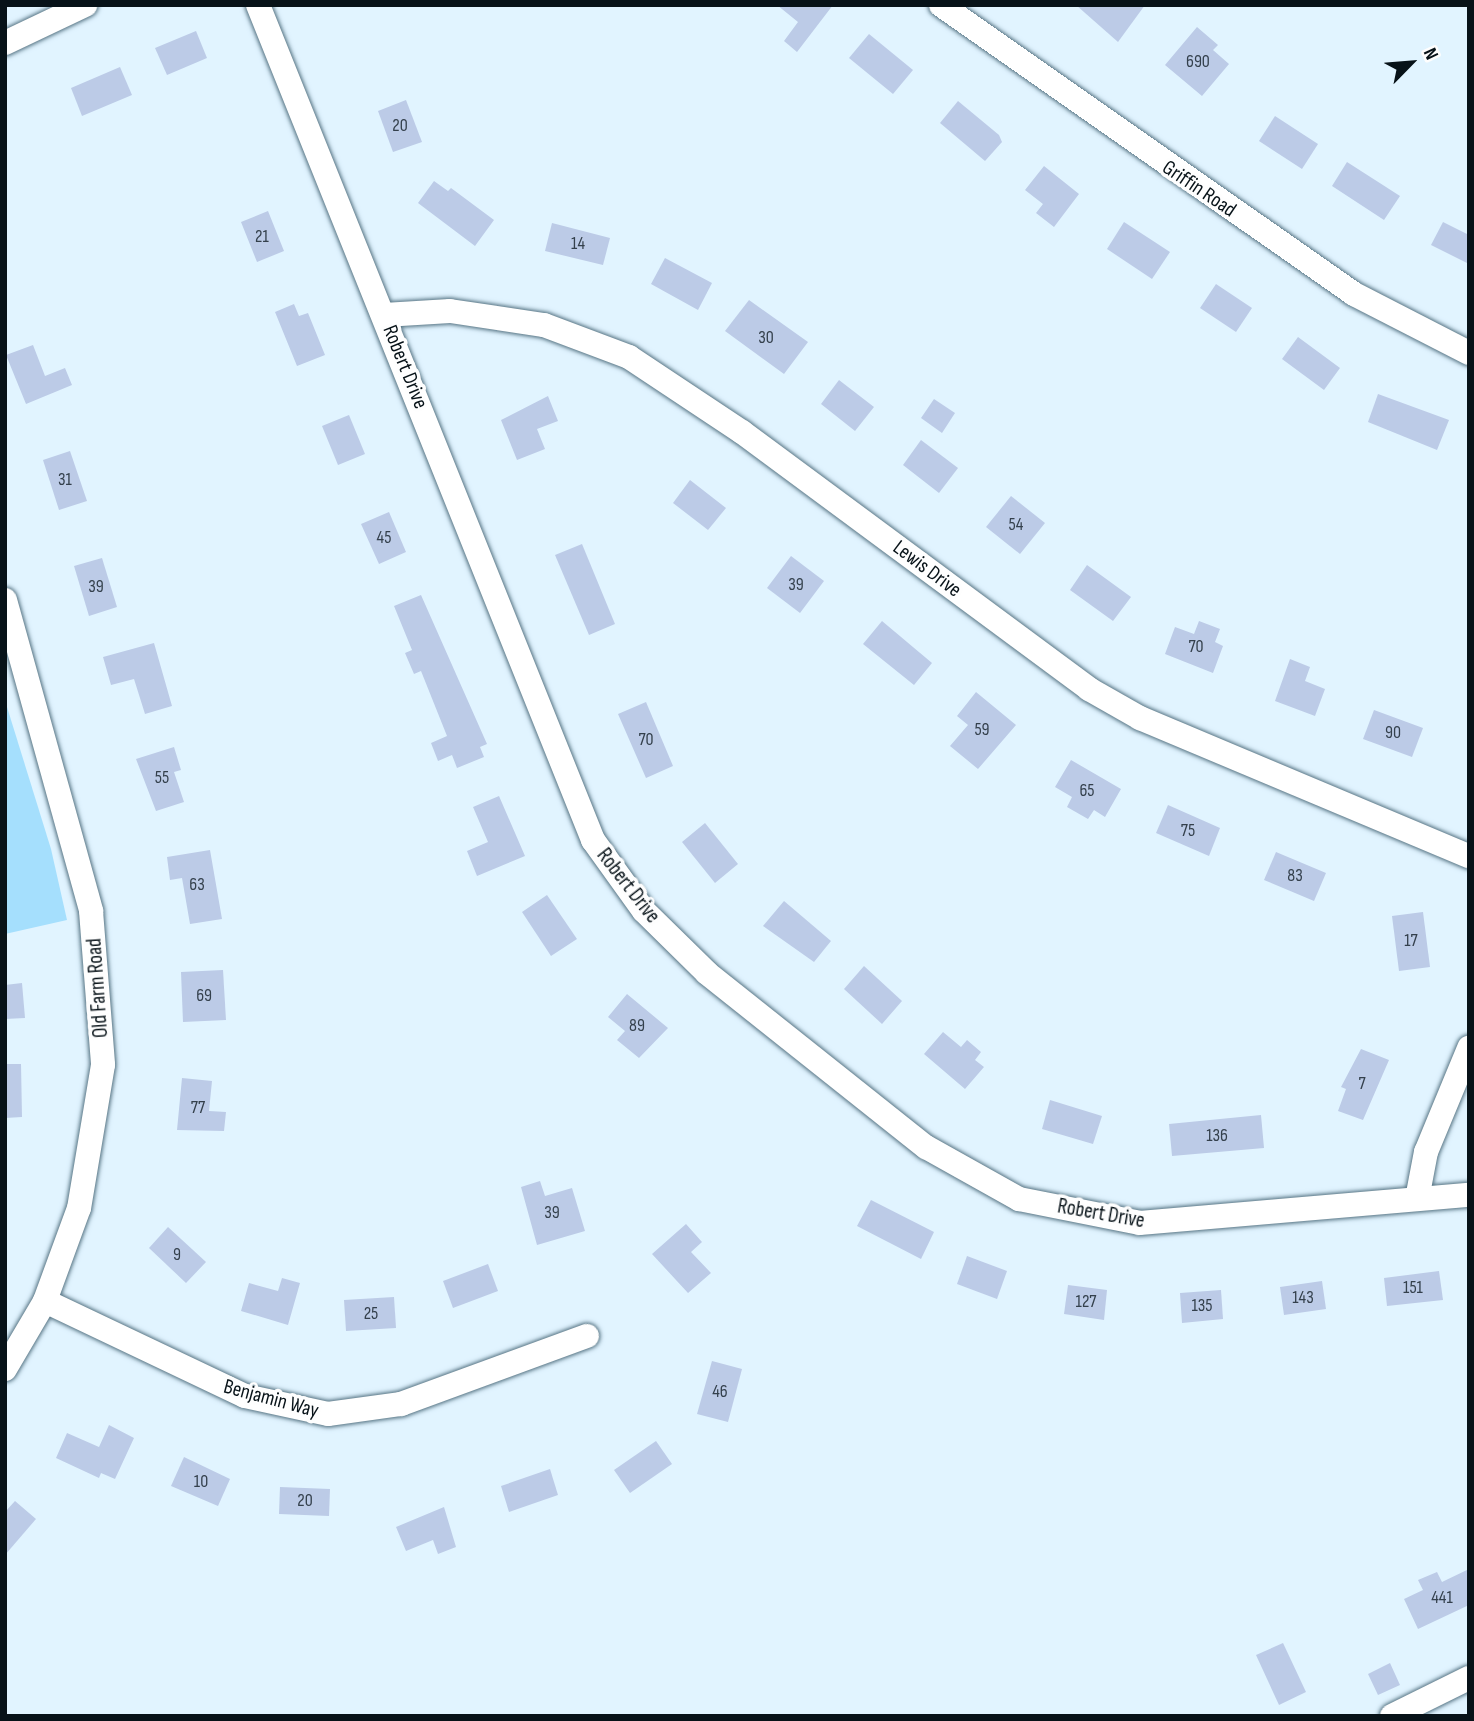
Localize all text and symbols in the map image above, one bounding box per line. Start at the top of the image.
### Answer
north arrow [1376,28,1446,98]
text: N [1418,44,1443,63]
house number: 690 [1186,51,1210,73]
house number: 20 [392,115,408,137]
street label: Griffin Road [1157,155,1241,223]
house number: 21 [255,226,269,248]
house number: 14 [571,233,585,255]
street label: Robert Drive [377,321,433,413]
house number: 30 [758,327,774,349]
house number: 31 [58,469,72,491]
house number: 54 [1009,514,1023,536]
house number: 45 [377,527,391,549]
street label: Lewis Drive [888,535,966,603]
house number: 39 [788,574,804,596]
house number: 39 [88,576,104,598]
house number: 70 [1188,636,1204,658]
house number: 59 [974,719,990,741]
house number: 90 [1385,722,1401,744]
house number: 70 [638,729,654,751]
house number: 55 [155,767,169,789]
house number: 65 [1079,780,1095,802]
house number: 75 [1181,820,1195,842]
street label: Robert Drive [591,844,665,928]
house number: 83 [1287,865,1303,887]
house number: 63 [189,874,205,896]
house number: 17 [1404,930,1418,952]
street label: Old Farm Road [82,937,114,1039]
house number: 69 [196,985,212,1007]
house number: 89 [629,1015,645,1037]
house number: 7 [1358,1073,1366,1095]
house number: 77 [191,1097,205,1119]
house number: 136 [1206,1125,1228,1147]
street label: Robert Drive [1055,1194,1147,1234]
house number: 39 [544,1202,560,1224]
house number: 9 [173,1244,181,1266]
house number: 151 [1403,1277,1423,1299]
house number: 143 [1292,1287,1314,1309]
house number: 127 [1075,1291,1097,1313]
house number: 135 [1191,1295,1213,1317]
house number: 25 [364,1303,378,1325]
street label: Benjamin Way [221,1374,321,1424]
house number: 46 [712,1381,728,1403]
house number: 10 [194,1471,208,1493]
house number: 20 [297,1490,313,1512]
house number: 441 [1431,1587,1453,1609]

